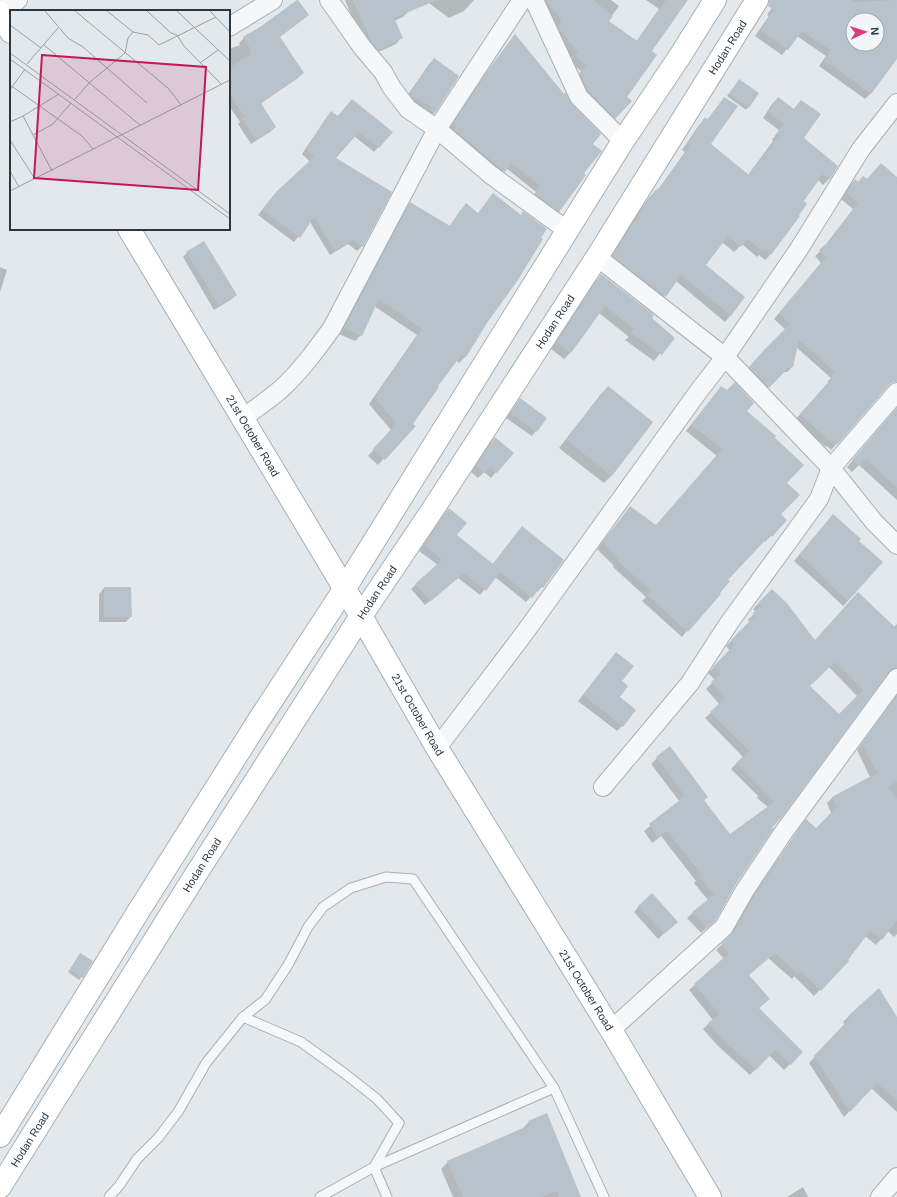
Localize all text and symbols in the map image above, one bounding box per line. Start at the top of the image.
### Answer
inset map [10,10,230,230]
north arrow [845,12,885,52]
street label: Hodan Road [706,18,749,77]
text: N [869,27,881,36]
street label: Hodan Road [533,293,577,351]
street label: 21st October Road [224,393,282,478]
street label: Hodan Road [355,563,399,621]
street label: 21st October Road [390,672,446,758]
street label: Hodan Road [180,836,224,894]
street label: 21st October Road [557,948,616,1033]
street label: Hodan Road [8,1110,51,1169]

